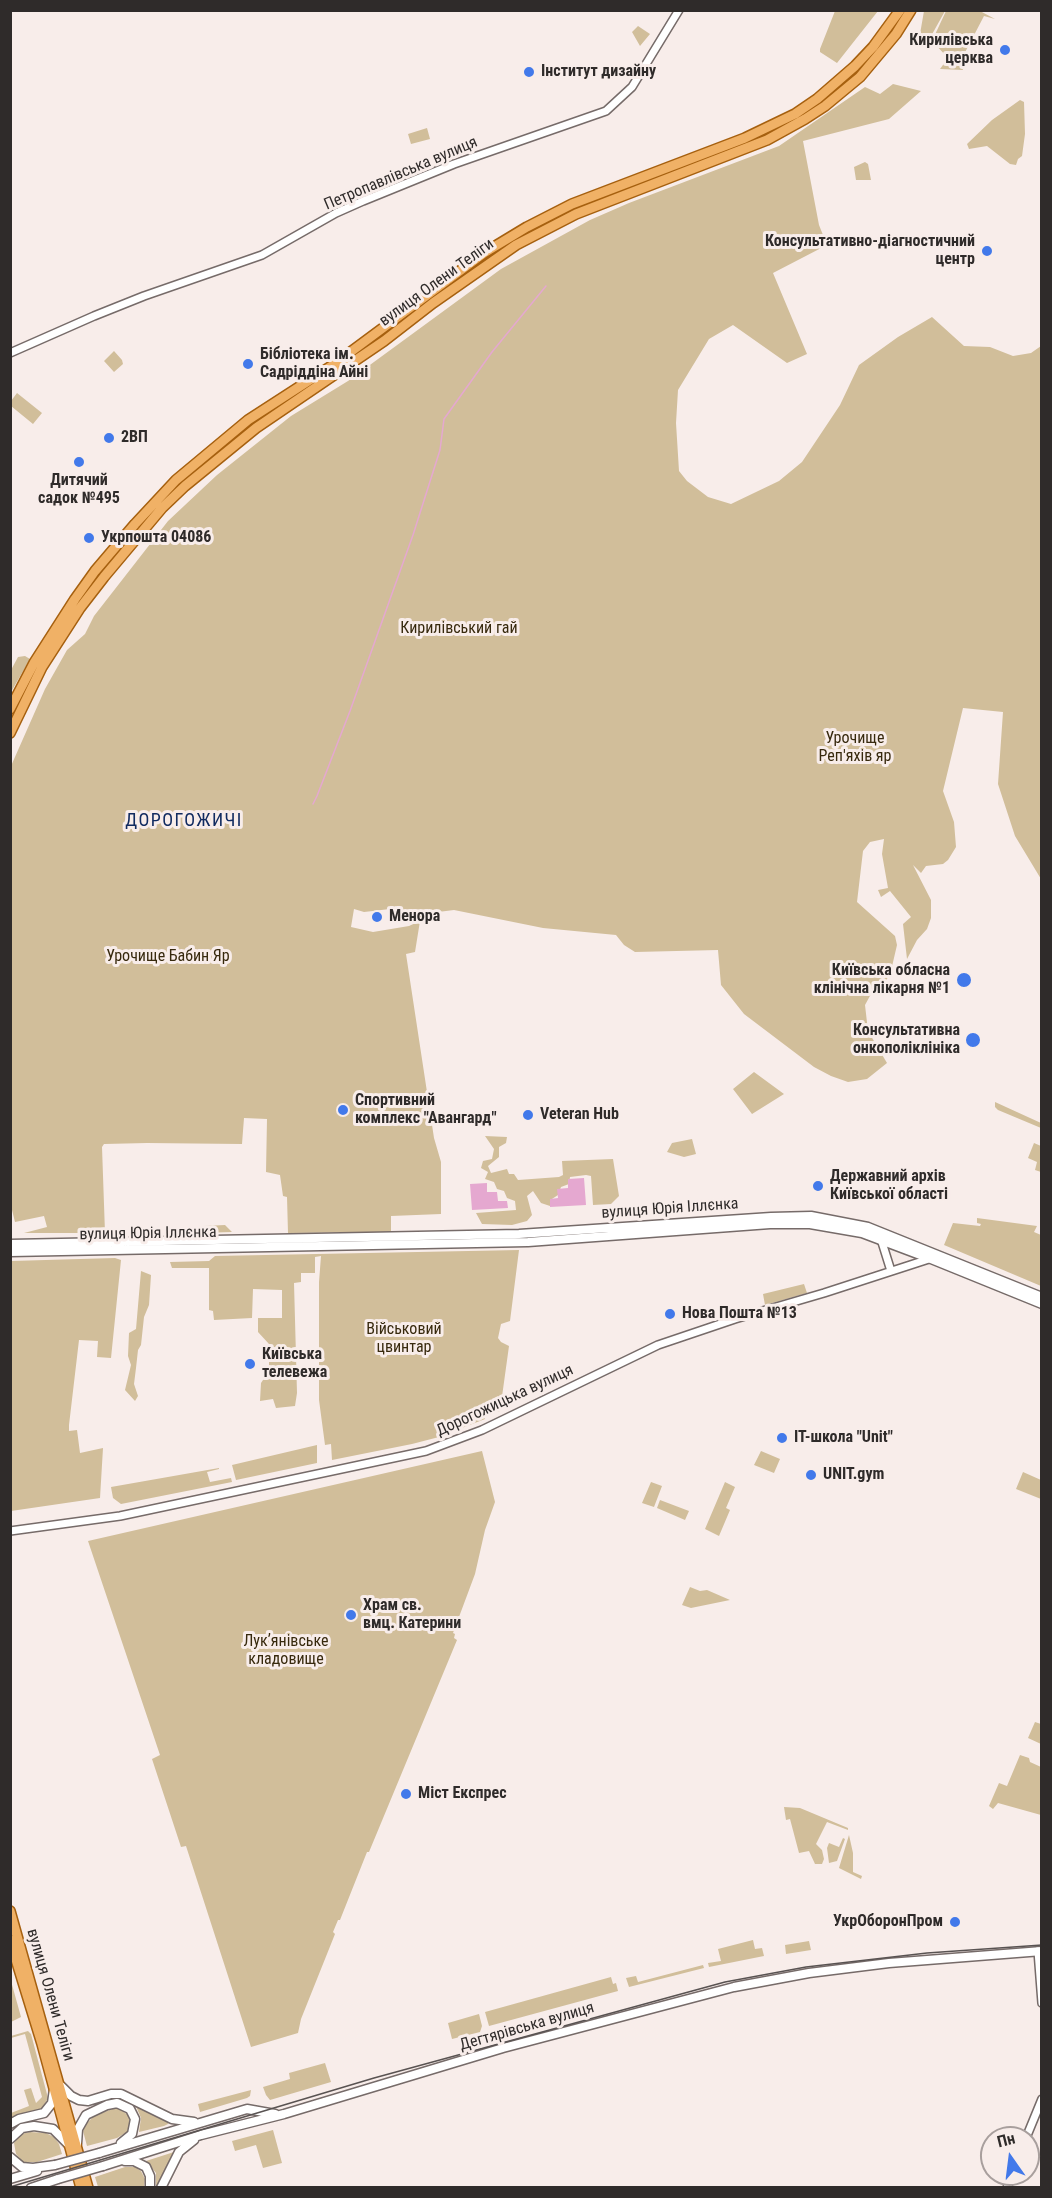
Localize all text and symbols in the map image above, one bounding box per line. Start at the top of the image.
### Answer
place label: Кирилівська церква [909,31,993,69]
marker: Кирилівська церква [998,43,1012,57]
place label: Інститут дизайну [541,62,656,82]
marker: Інститут дизайну [522,65,536,79]
street label: Петропавлівська вулиця [321,133,481,215]
place label: Консультативно-діагностичний центр [765,232,975,270]
street label: вулиця Олени Теліги [376,235,498,331]
marker: Консультативно-діагностичний центр [980,244,994,258]
place label: Бібліотека ім. Садріддіна Айні [260,345,368,383]
marker: Бібліотека ім. Садріддіна Айні [241,357,255,371]
place label: 2ВП [121,428,148,448]
marker: 2ВП [102,431,116,445]
marker: Дитячий садок №495 [72,455,86,469]
place label: Дитячий садок №495 [38,471,120,509]
place label: Укрпошта 04086 [101,528,211,548]
marker: Укрпошта 04086 [82,531,96,545]
park label: Кирилівський гай [400,619,518,639]
park label: Урочище Реп'яхів яр [819,729,891,767]
district label: ДОРОГОЖИЧІ [125,810,243,832]
place label: Менора [389,907,440,927]
marker: Менора [370,910,384,924]
park label: Урочище Бабин Яр [106,947,230,967]
place label: Київська обласна клінічна лікарня №1 [814,961,950,999]
marker: Київська обласна клінічна лікарня №1 [955,971,973,989]
place label: Консультативна онкополіклініка [853,1021,960,1059]
marker: Консультативна онкополіклініка [964,1031,982,1049]
place label: Спортивний комплекс "Авангард" [355,1091,497,1129]
marker: Спортивний комплекс "Авангард" [336,1103,350,1117]
place label: Veteran Hub [540,1105,619,1125]
marker: Veteran Hub [521,1108,535,1122]
place label: Державний архів Київської області [830,1167,948,1205]
marker: Державний архів Київської області [811,1179,825,1193]
street label: вулиця Юрія Іллєнка [601,1195,739,1223]
street label: вулиця Юрія Іллєнка [79,1223,217,1245]
place label: Нова Пошта №13 [682,1304,797,1324]
marker: Нова Пошта №13 [663,1307,677,1321]
park label: Військовий цвинтар [366,1320,442,1358]
place label: Київська телевежа [262,1345,327,1383]
marker: Київська телевежа [243,1357,257,1371]
street label: Дорогожицька вулиця [434,1361,576,1441]
place label: IT-школа "Unit" [794,1428,893,1448]
marker: IT-школа "Unit" [775,1431,789,1445]
place label: UNIT.gym [823,1465,884,1485]
marker: UNIT.gym [804,1468,818,1482]
place label: Храм св. вмц. Катерини [363,1596,461,1634]
marker: Храм св. вмц. Катерини [344,1608,358,1622]
park label: Лукʼянівське кладовище [243,1632,329,1670]
place label: Міст Експрес [418,1784,507,1804]
marker: Міст Експрес [399,1787,413,1801]
place label: УкрОборонПром [833,1912,943,1932]
marker: УкрОборонПром [948,1915,962,1929]
street label: вулиця Олени Теліги [22,1927,78,2063]
street label: Дегтярівська вулиця [458,1999,596,2055]
north arrow [980,2126,1040,2186]
text: Пн [995,2129,1017,2151]

